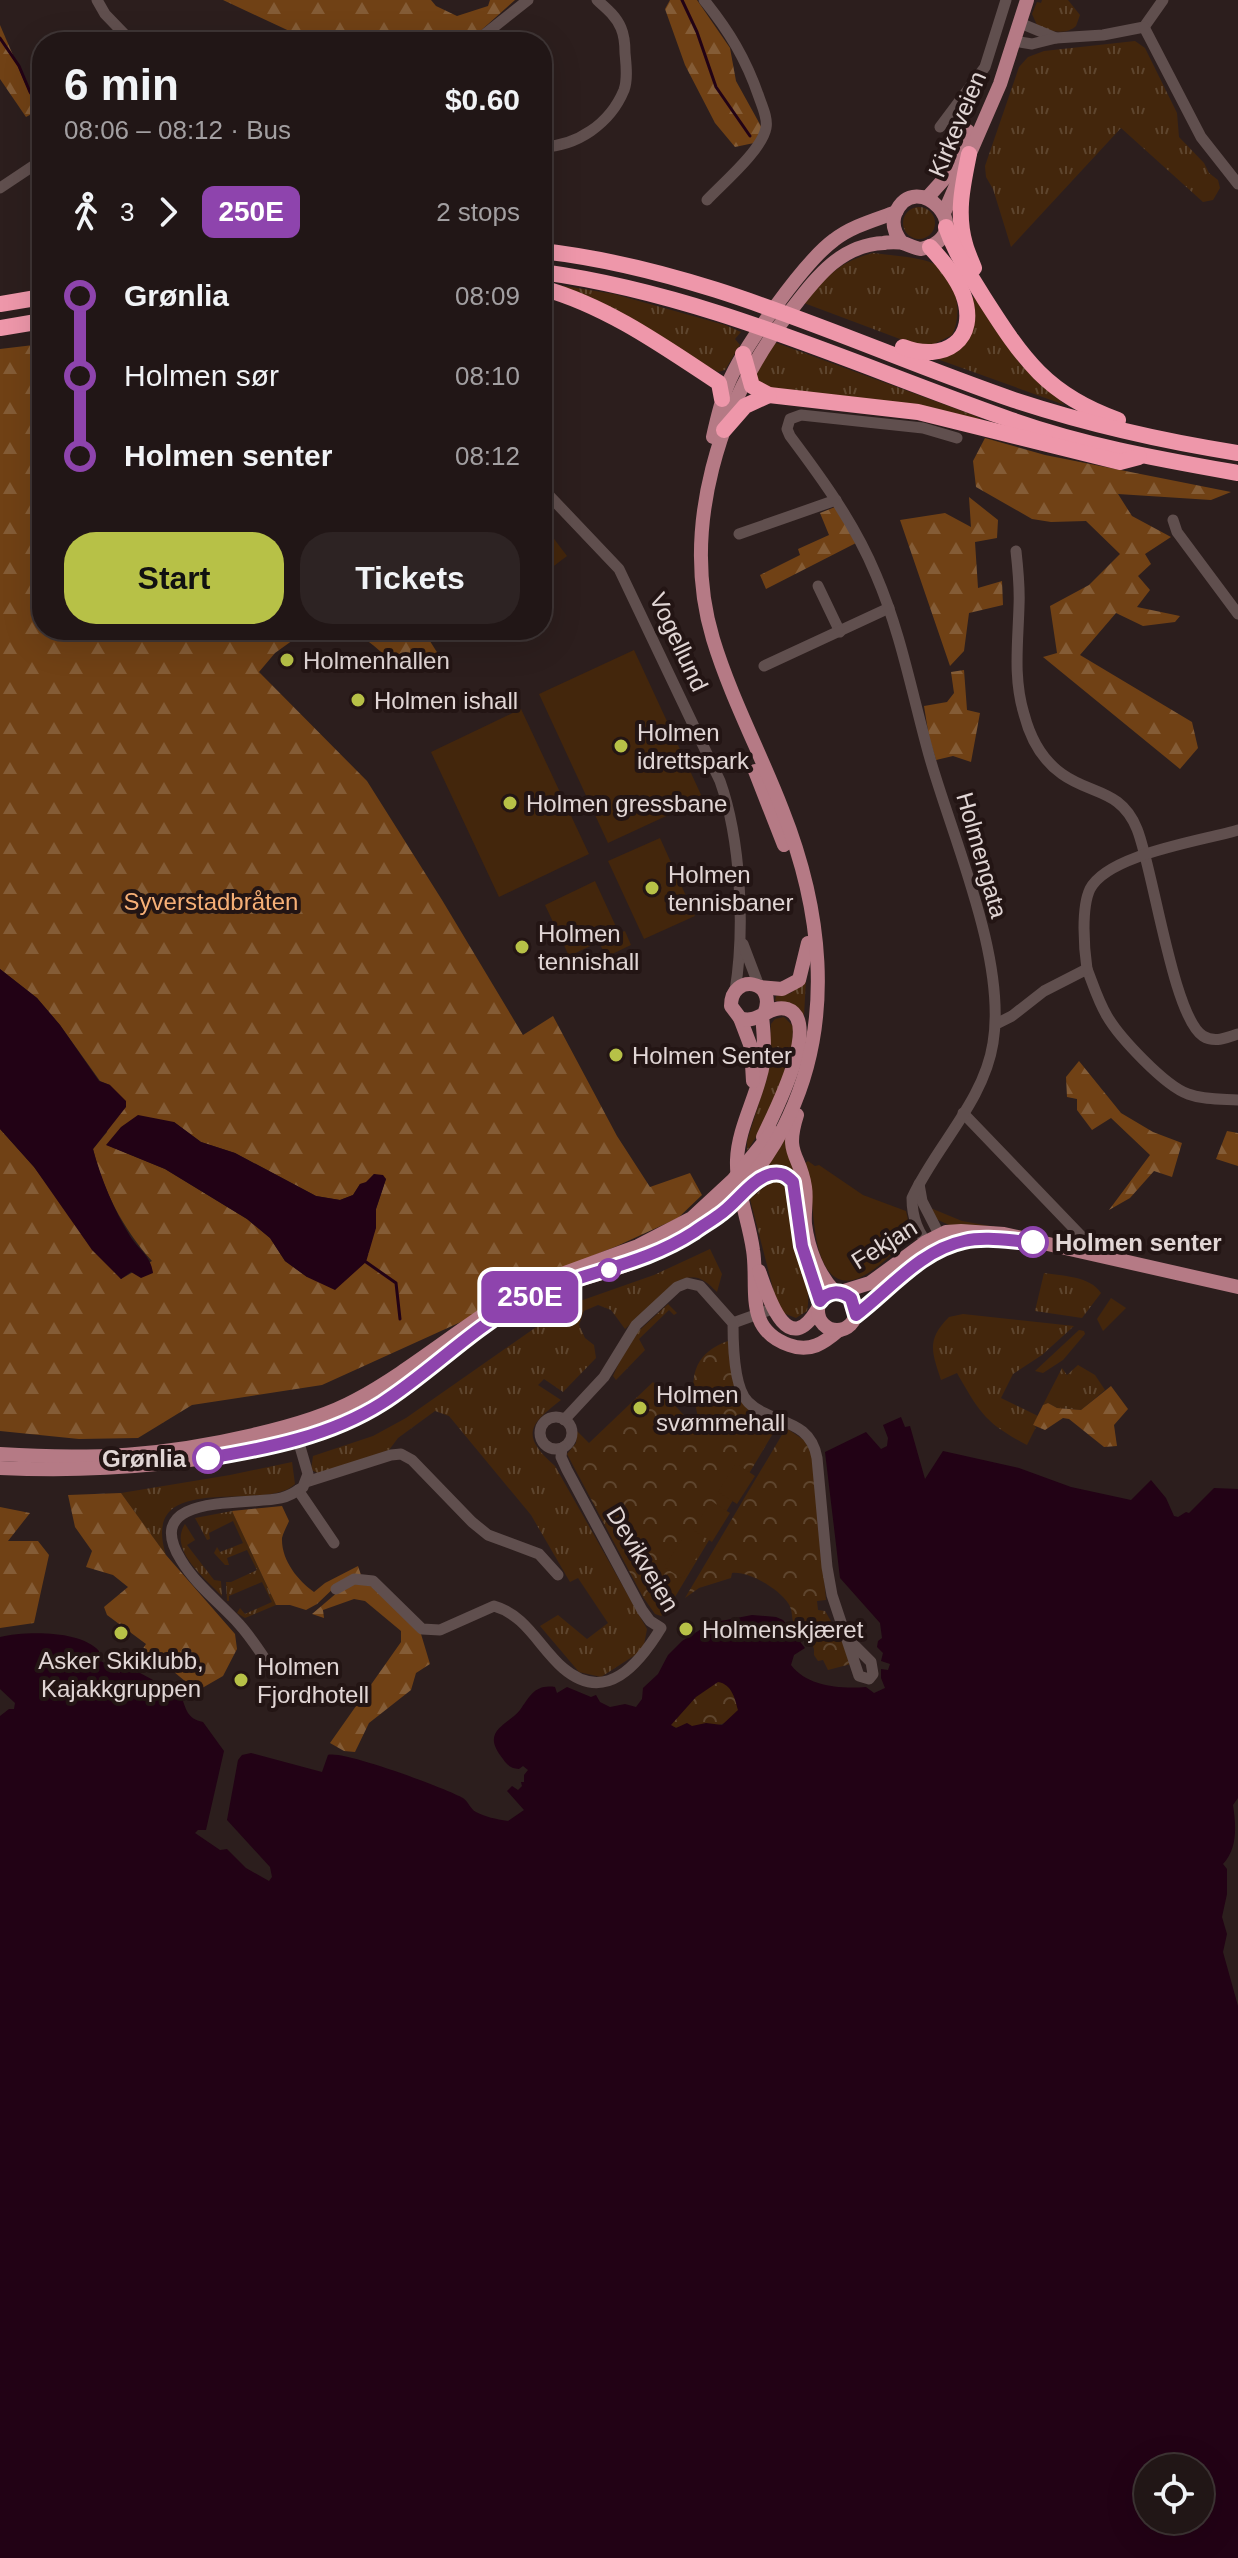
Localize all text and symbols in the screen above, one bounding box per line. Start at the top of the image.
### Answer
text: 6 min [64,60,179,109]
street label: Kirkeveien [923,67,991,181]
text: $0.60 [445,83,520,116]
text: 08:06 – 08:12 · Bus [64,115,291,145]
icon: walk [64,190,108,234]
icon: forward [146,190,190,234]
text: 250E [218,196,284,227]
text: 3 [120,197,134,227]
text: 2 stops [436,197,520,227]
text: Grønlia [124,279,229,312]
text: 08:09 [455,281,520,311]
text: Holmen sør [124,359,279,392]
text: 08:10 [455,361,520,391]
text: Holmen senter [124,439,332,472]
text: 08:12 [455,441,520,471]
button: Start [64,532,284,624]
button: Tickets [300,532,520,624]
street label: Vogellund [644,589,714,695]
place label: Holmenhallen [303,647,450,674]
marker: Holmenhallen [278,651,296,669]
place label: Holmen ishall [374,687,518,714]
marker: Holmen ishall [349,691,367,709]
place label: Holmen idrettspark [637,719,750,774]
marker: Holmen idrettspark [612,737,630,755]
street label: Holmengata [951,789,1013,922]
place label: Holmen gressbane [526,790,727,817]
marker: Holmen gressbane [501,794,519,812]
place label: Holmen tennisbaner [668,861,793,916]
marker: Holmen tennisbaner [643,879,661,897]
park label: Syverstadbråten [124,888,298,915]
place label: Holmen tennishall [538,920,639,975]
marker: Holmen tennishall [513,938,531,956]
place label: Holmen Senter [632,1042,792,1069]
marker: Holmen Senter [607,1046,625,1064]
street label: Fekjan [846,1213,922,1275]
marker: Holmen senter [1018,1227,1048,1257]
place label: Holmen senter [1055,1229,1222,1256]
unlabelled marker [598,1259,620,1281]
line badge: 250E [474,1271,586,1323]
text: 250E [497,1281,563,1312]
place label: Holmen svømmehall [656,1381,785,1436]
marker: Holmen svømmehall [631,1399,649,1417]
marker: Grønlia [193,1443,223,1473]
place label: Grønlia [102,1445,187,1472]
street label: Devikveien [601,1502,685,1616]
place label: Holmenskjæret [702,1616,864,1643]
marker: Holmenskjæret [677,1620,695,1638]
marker: Asker Skiklubb, Kajakkgruppen [112,1624,130,1642]
place label: Asker Skiklubb, Kajakkgruppen [38,1647,204,1702]
place label: Holmen Fjordhotell [257,1653,369,1708]
marker: Holmen Fjordhotell [232,1671,250,1689]
map controls [1134,2454,1214,2534]
button: locate [1134,2454,1214,2534]

